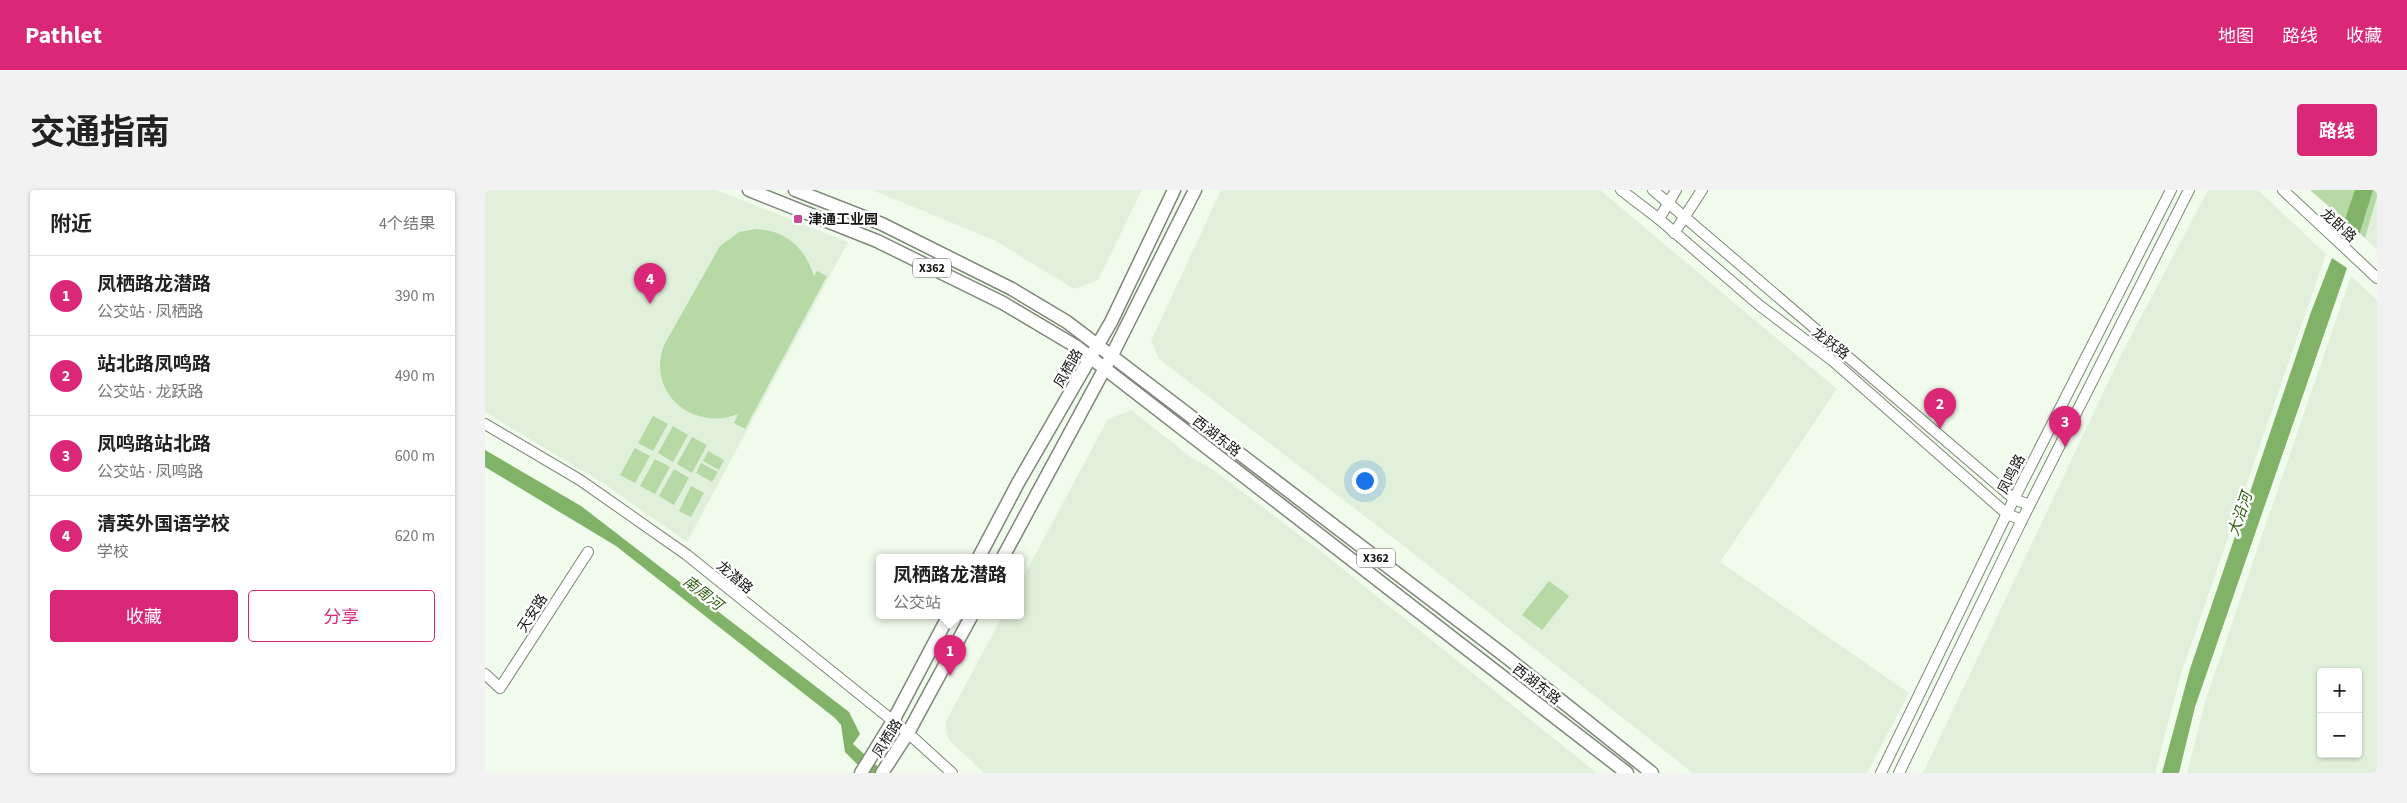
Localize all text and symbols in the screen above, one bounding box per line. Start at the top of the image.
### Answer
text: Pathlet [25,18,102,53]
text: 地图 [2218,24,2254,49]
text: 路线 [2282,24,2318,49]
text: 收藏 [2346,24,2382,49]
button: 路线 [2297,104,2377,156]
text: 交通指南 [30,108,170,158]
street label: 龙卧路 [2316,204,2361,247]
text: 附近 [50,209,92,239]
place label: 津通工业园 [808,210,878,230]
text: 4个结果 [379,213,435,235]
marker: 津通工业园 [792,213,804,225]
road number: X362 [913,258,951,278]
pin: 4 [634,263,666,304]
text: 凤栖路龙潜路 [97,271,211,298]
text: 1 [62,285,70,307]
text: 390 m [395,285,435,307]
text: 公交站 · 凤栖路 [97,301,203,323]
street label: 龙跃路 [1808,323,1853,365]
street label: 凤栖路 [1050,345,1088,392]
text: 站北路凤鸣路 [97,351,211,378]
text: 2 [62,365,70,387]
text: 490 m [395,365,435,387]
text: 公交站 · 龙跃路 [97,381,203,403]
pin: 2 [1924,388,1956,429]
pin: 3 [2049,406,2081,447]
street label: 西湖东路 [1188,412,1245,462]
text: 凤鸣路站北路 [97,431,211,458]
text: 3 [62,445,70,467]
text: 600 m [395,445,435,467]
street label: 凤鸣路 [1993,451,2030,498]
text: 公交站 · 凤鸣路 [97,461,203,483]
your location [1352,468,1378,494]
water label: 大沿河 [2223,487,2259,539]
text: 清英外国语学校 [97,511,230,538]
text: 4 [62,525,70,547]
text: 620 m [395,525,435,547]
text: 学校 [97,541,129,563]
road number: X362 [1357,548,1395,568]
popup [876,554,1024,619]
street label: 龙潜路 [712,557,757,599]
text: 凤栖路龙潜路 [893,562,1007,589]
water label: 南周河 [678,571,729,617]
button: 收藏 [50,590,238,642]
button: 分享 [248,590,435,642]
street label: 天安路 [513,590,553,637]
text: 公交站 [893,592,941,614]
pin: 1 [934,635,966,676]
street label: 西湖东路 [1508,660,1565,710]
map controls [2317,668,2362,758]
button: + [2317,668,2362,713]
button: − [2317,713,2362,758]
street label: 凤栖路 [868,715,907,762]

